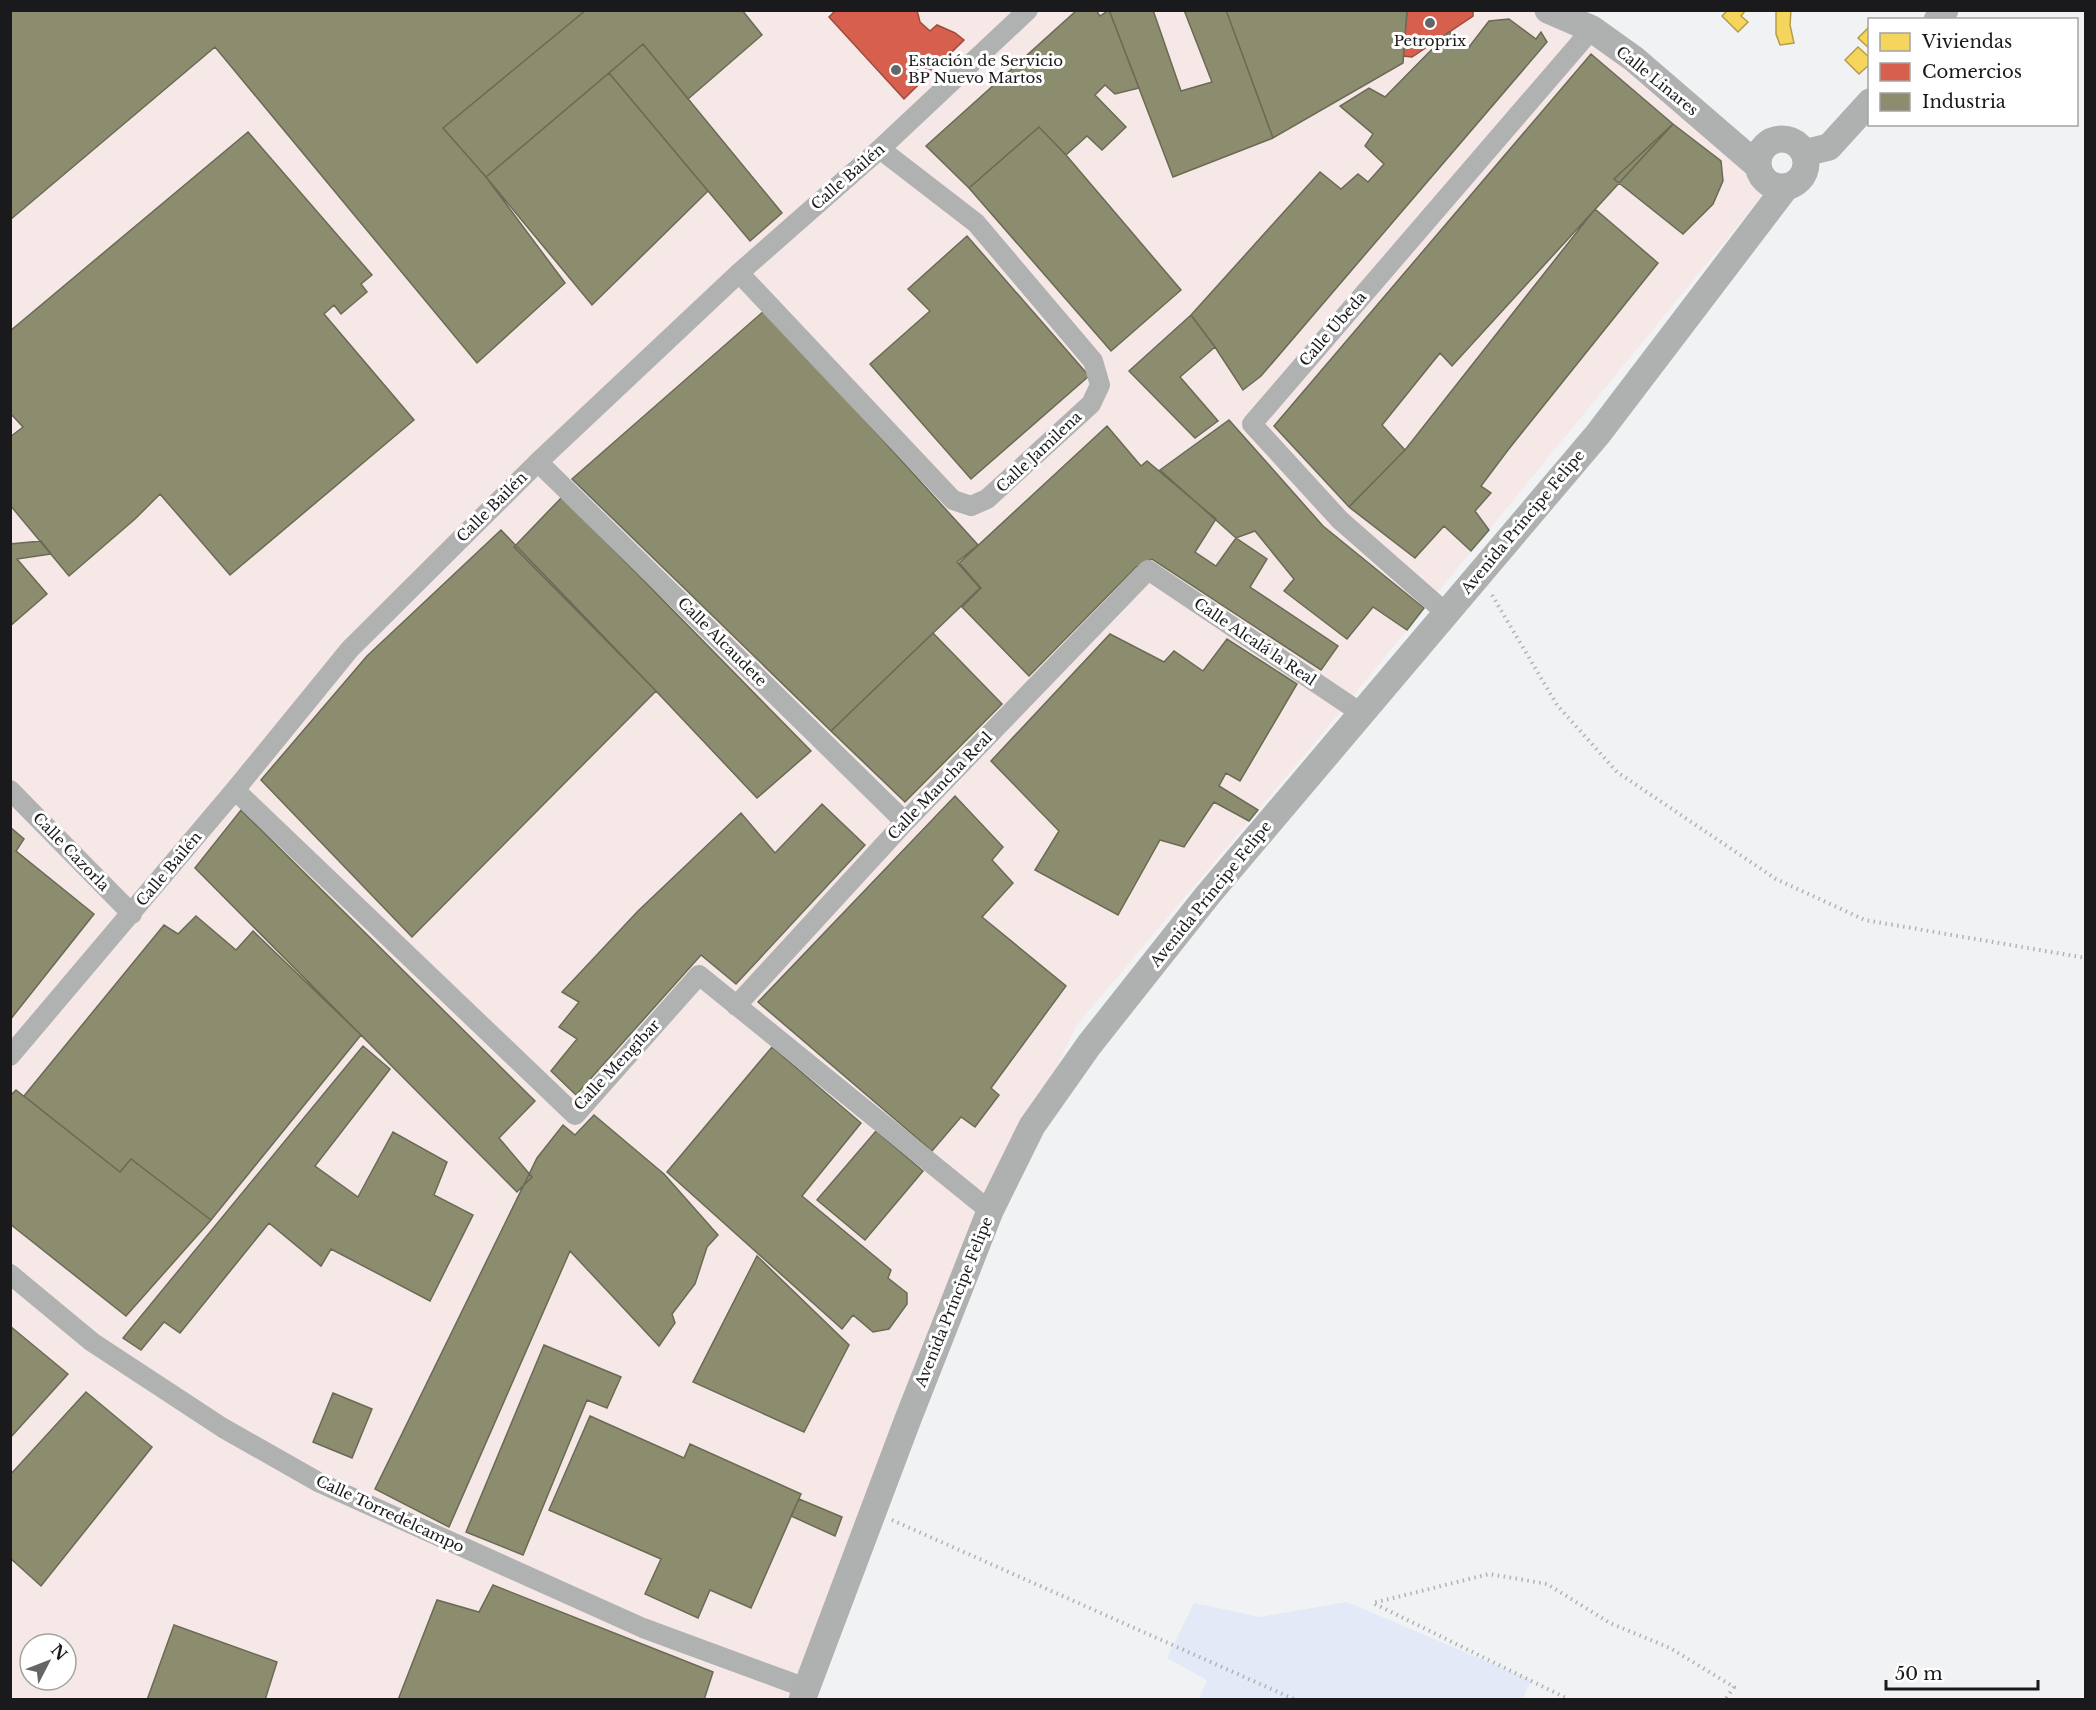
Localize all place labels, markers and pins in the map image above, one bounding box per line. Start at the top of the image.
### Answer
marker: Petroprix [1423,16,1437,30]
place label: Petroprix [1394,31,1466,50]
place label: Estación de Servicio BP Nuevo Martos [908,51,1063,87]
marker: Estación de Servicio BP Nuevo Martos [889,63,903,77]

